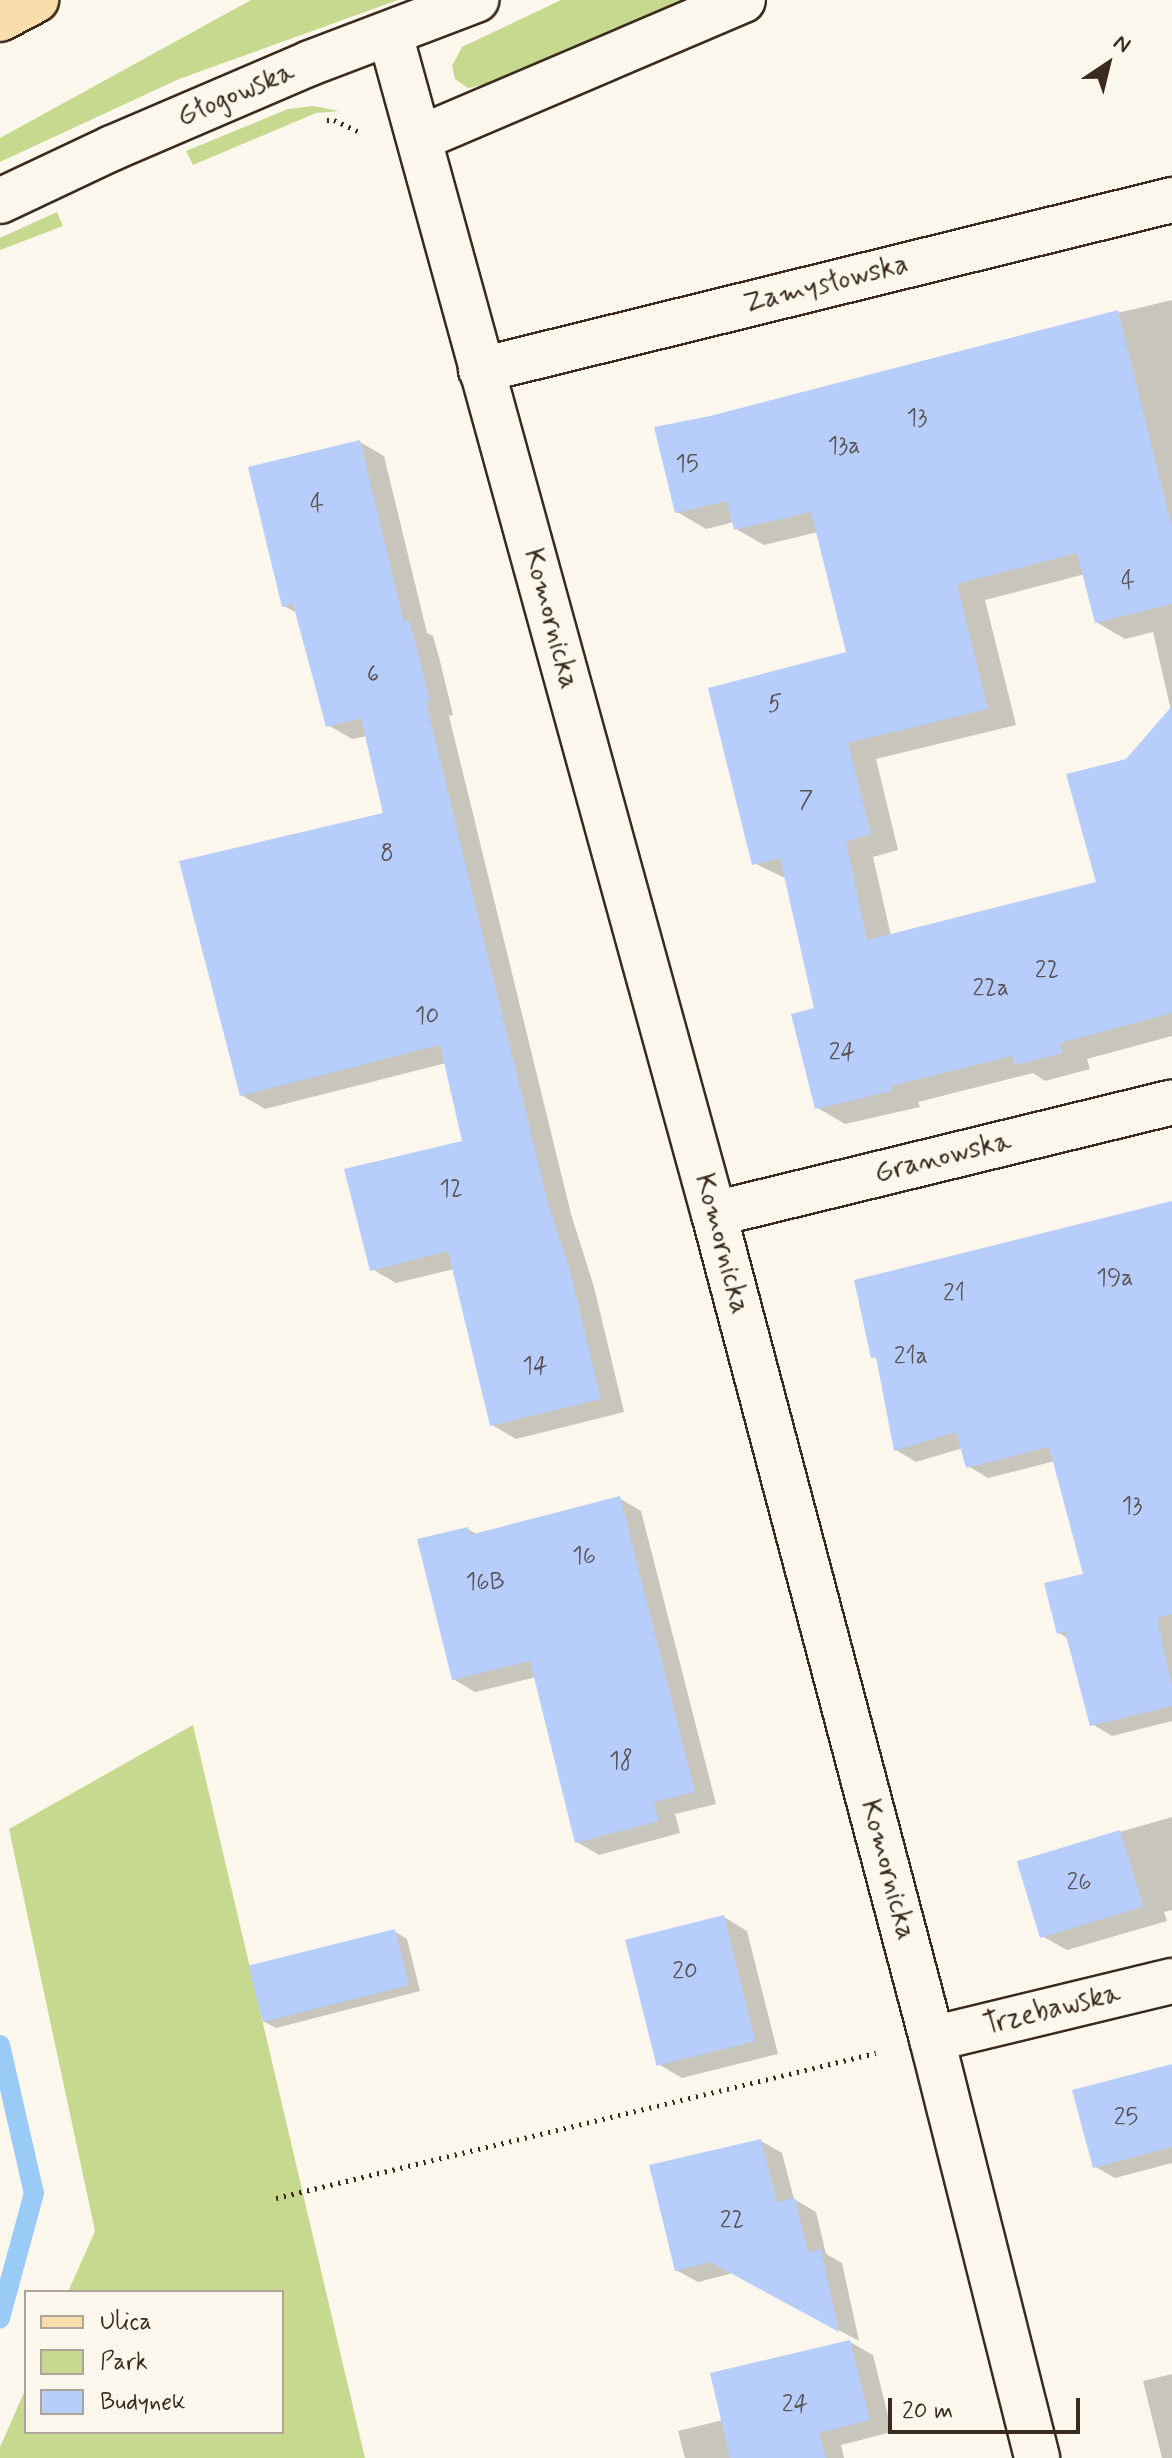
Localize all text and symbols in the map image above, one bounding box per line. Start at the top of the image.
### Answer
north arrow [1068,24,1148,104]
text: N [1108,29,1136,60]
street label: Głogowska [172,55,300,135]
street label: Zamysłowska [740,248,912,322]
house number: 13 [907,405,927,433]
house number: 13a [827,433,861,461]
house number: 15 [675,451,699,479]
house number: 4 [310,491,324,519]
street label: Komornicka [515,545,585,693]
house number: 4 [1121,568,1135,596]
house number: 6 [367,661,379,689]
house number: 5 [768,691,782,719]
house number: 7 [799,787,813,815]
house number: 8 [380,840,394,868]
house number: 22 [1035,957,1059,985]
house number: 22a [973,975,1009,1003]
house number: 10 [415,1003,439,1031]
house number: 24 [829,1039,855,1067]
street label: Granowska [871,1125,1015,1191]
street label: Komornicka [686,1170,756,1318]
house number: 12 [439,1176,463,1204]
house number: 19a [1096,1265,1134,1293]
house number: 21 [943,1280,965,1308]
house number: 21a [894,1343,928,1371]
house number: 14 [522,1353,548,1381]
house number: 13 [1122,1493,1142,1521]
house number: 16 [572,1543,596,1571]
house number: 16B [465,1569,505,1597]
house number: 18 [609,1748,633,1776]
street label: Komornicka [852,1796,922,1944]
house number: 26 [1066,1869,1092,1897]
house number: 20 [672,1958,698,1986]
street label: Trzebawska [980,1977,1124,2043]
house number: 25 [1114,2104,1138,2132]
house number: 22 [720,2207,744,2235]
legend [24,2290,284,2434]
text: Ulica [100,2307,152,2338]
text: Park [100,2347,148,2378]
scale bar [892,2382,1084,2432]
text: Budynek [100,2387,186,2418]
house number: 24 [782,2391,808,2419]
text: 20 m [902,2396,953,2427]

